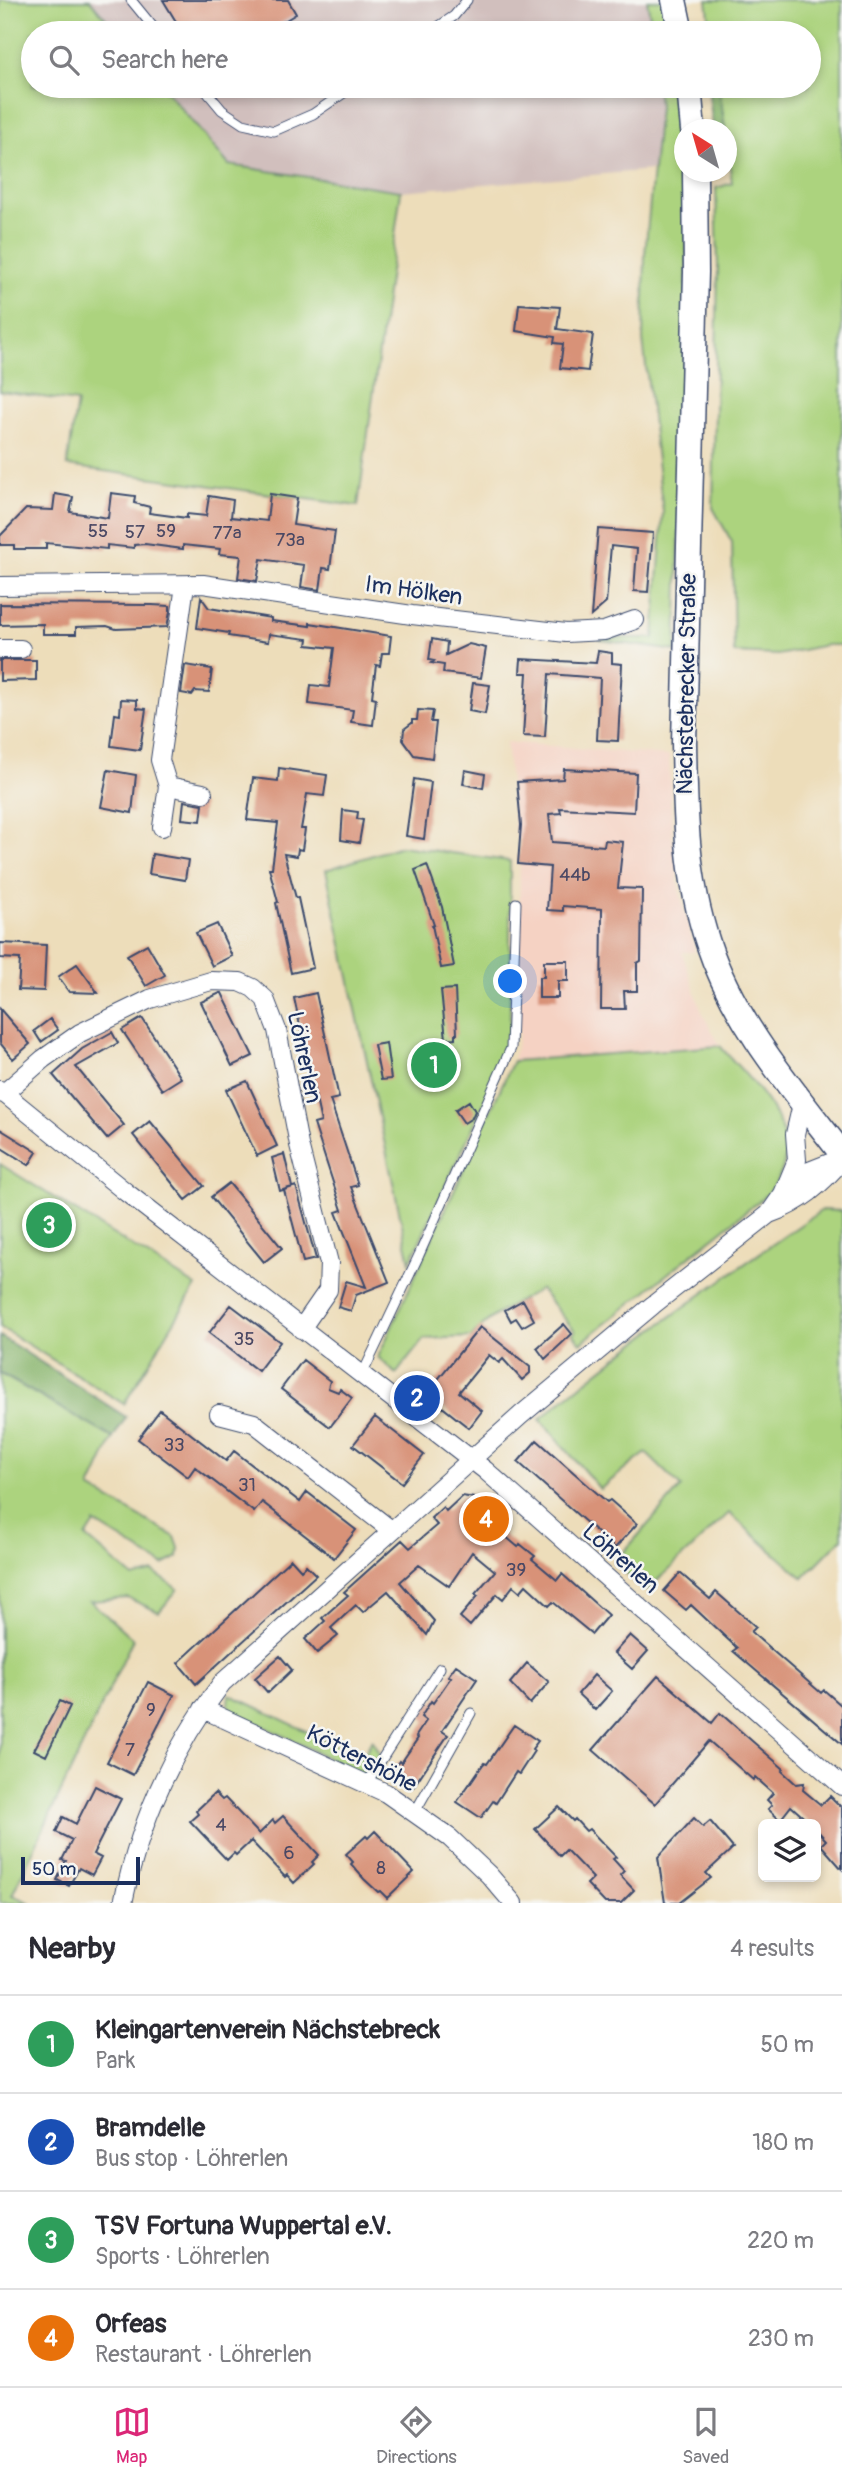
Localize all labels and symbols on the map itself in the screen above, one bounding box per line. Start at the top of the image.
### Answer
north arrow [674,119,737,182]
house number: 55 [88,519,108,543]
house number: 59 [156,519,176,543]
house number: 57 [125,520,145,544]
house number: 77a [213,521,242,545]
house number: 73a [275,528,305,552]
street label: Im Hölken [363,569,464,612]
street label: Nächstebrecker Straße [670,572,703,795]
house number: 44b [559,863,591,887]
your location [493,964,527,998]
street label: Löhrerlen [281,1009,328,1106]
pin: 1 [411,1039,457,1091]
pin: 3 [26,1199,72,1251]
house number: 35 [234,1327,254,1351]
pin: 2 [394,1372,440,1424]
house number: 33 [163,1433,185,1457]
house number: 31 [238,1473,256,1497]
pin: 4 [463,1493,509,1545]
street label: Löhrerlen [576,1517,665,1600]
house number: 39 [506,1558,526,1582]
house number: 9 [146,1698,156,1722]
street label: Köttershöhe [302,1718,423,1799]
house number: 7 [125,1738,135,1762]
house number: 4 [215,1813,227,1837]
house number: 6 [283,1841,295,1865]
scale bar [21,1854,140,1886]
house number: 8 [376,1856,386,1880]

